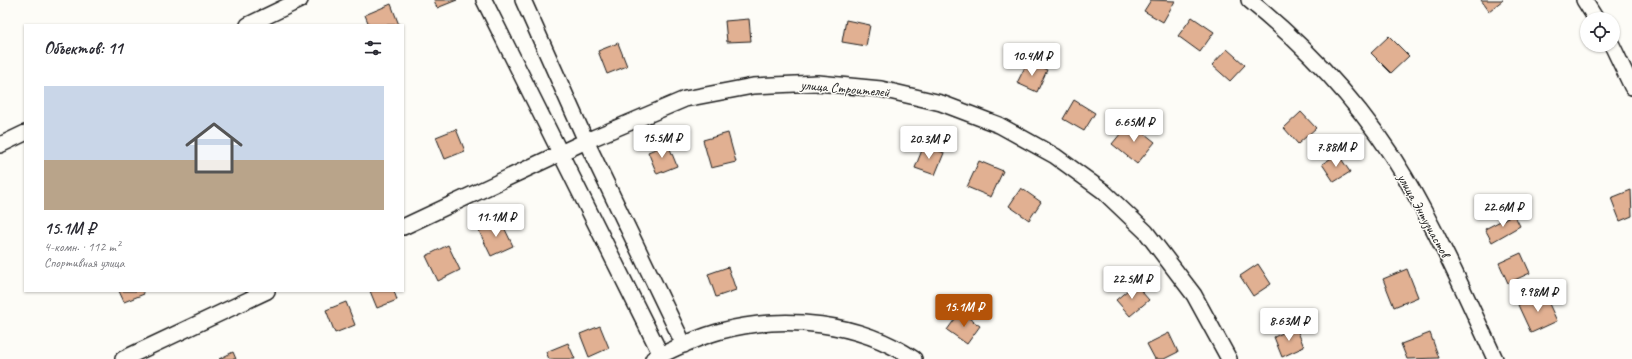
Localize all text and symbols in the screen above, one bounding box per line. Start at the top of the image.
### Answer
map controls [1580,12,1620,52]
button: locate [1580,12,1620,52]
icon: filters [362,37,384,59]
text: Объектов: 11 [44,38,123,59]
pin: 10.4M ₽ [995,43,1069,77]
text: 10.4M ₽ [1012,48,1052,64]
street label: улица Строителей [799,76,891,101]
pin: 6.65M ₽ [1097,109,1171,143]
icon: home [178,112,250,184]
text: 6.65M ₽ [1114,114,1154,130]
pin: 15.5M ₽ [625,125,699,159]
pin: 20.3M ₽ [892,126,966,160]
text: 15.5M ₽ [642,130,682,146]
text: 20.3M ₽ [909,131,949,147]
pin: 7.88M ₽ [1299,134,1373,168]
text: 7.88M ₽ [1316,139,1356,155]
street label: улица Энтузиастов [1393,170,1455,262]
pin: 22.6M ₽ [1466,194,1540,228]
text: 22.6M ₽ [1483,199,1523,215]
pin: 11.1M ₽ [459,204,533,238]
text: 11.1M ₽ [476,209,516,225]
text: 15.1M ₽ [44,218,95,239]
text: 4-комн. · 112 m² [44,239,120,255]
text: Спортивная улица [44,255,124,271]
pin: 22.5M ₽ [1095,266,1169,300]
text: 22.5M ₽ [1112,271,1152,287]
pin: 9.98M ₽ [1501,279,1575,313]
text: 9.98M ₽ [1518,284,1558,300]
pin: 15.1M ₽ [927,294,1001,328]
text: 15.1M ₽ [944,299,984,315]
pin: 8.63M ₽ [1252,308,1326,342]
text: 8.63M ₽ [1269,313,1309,329]

